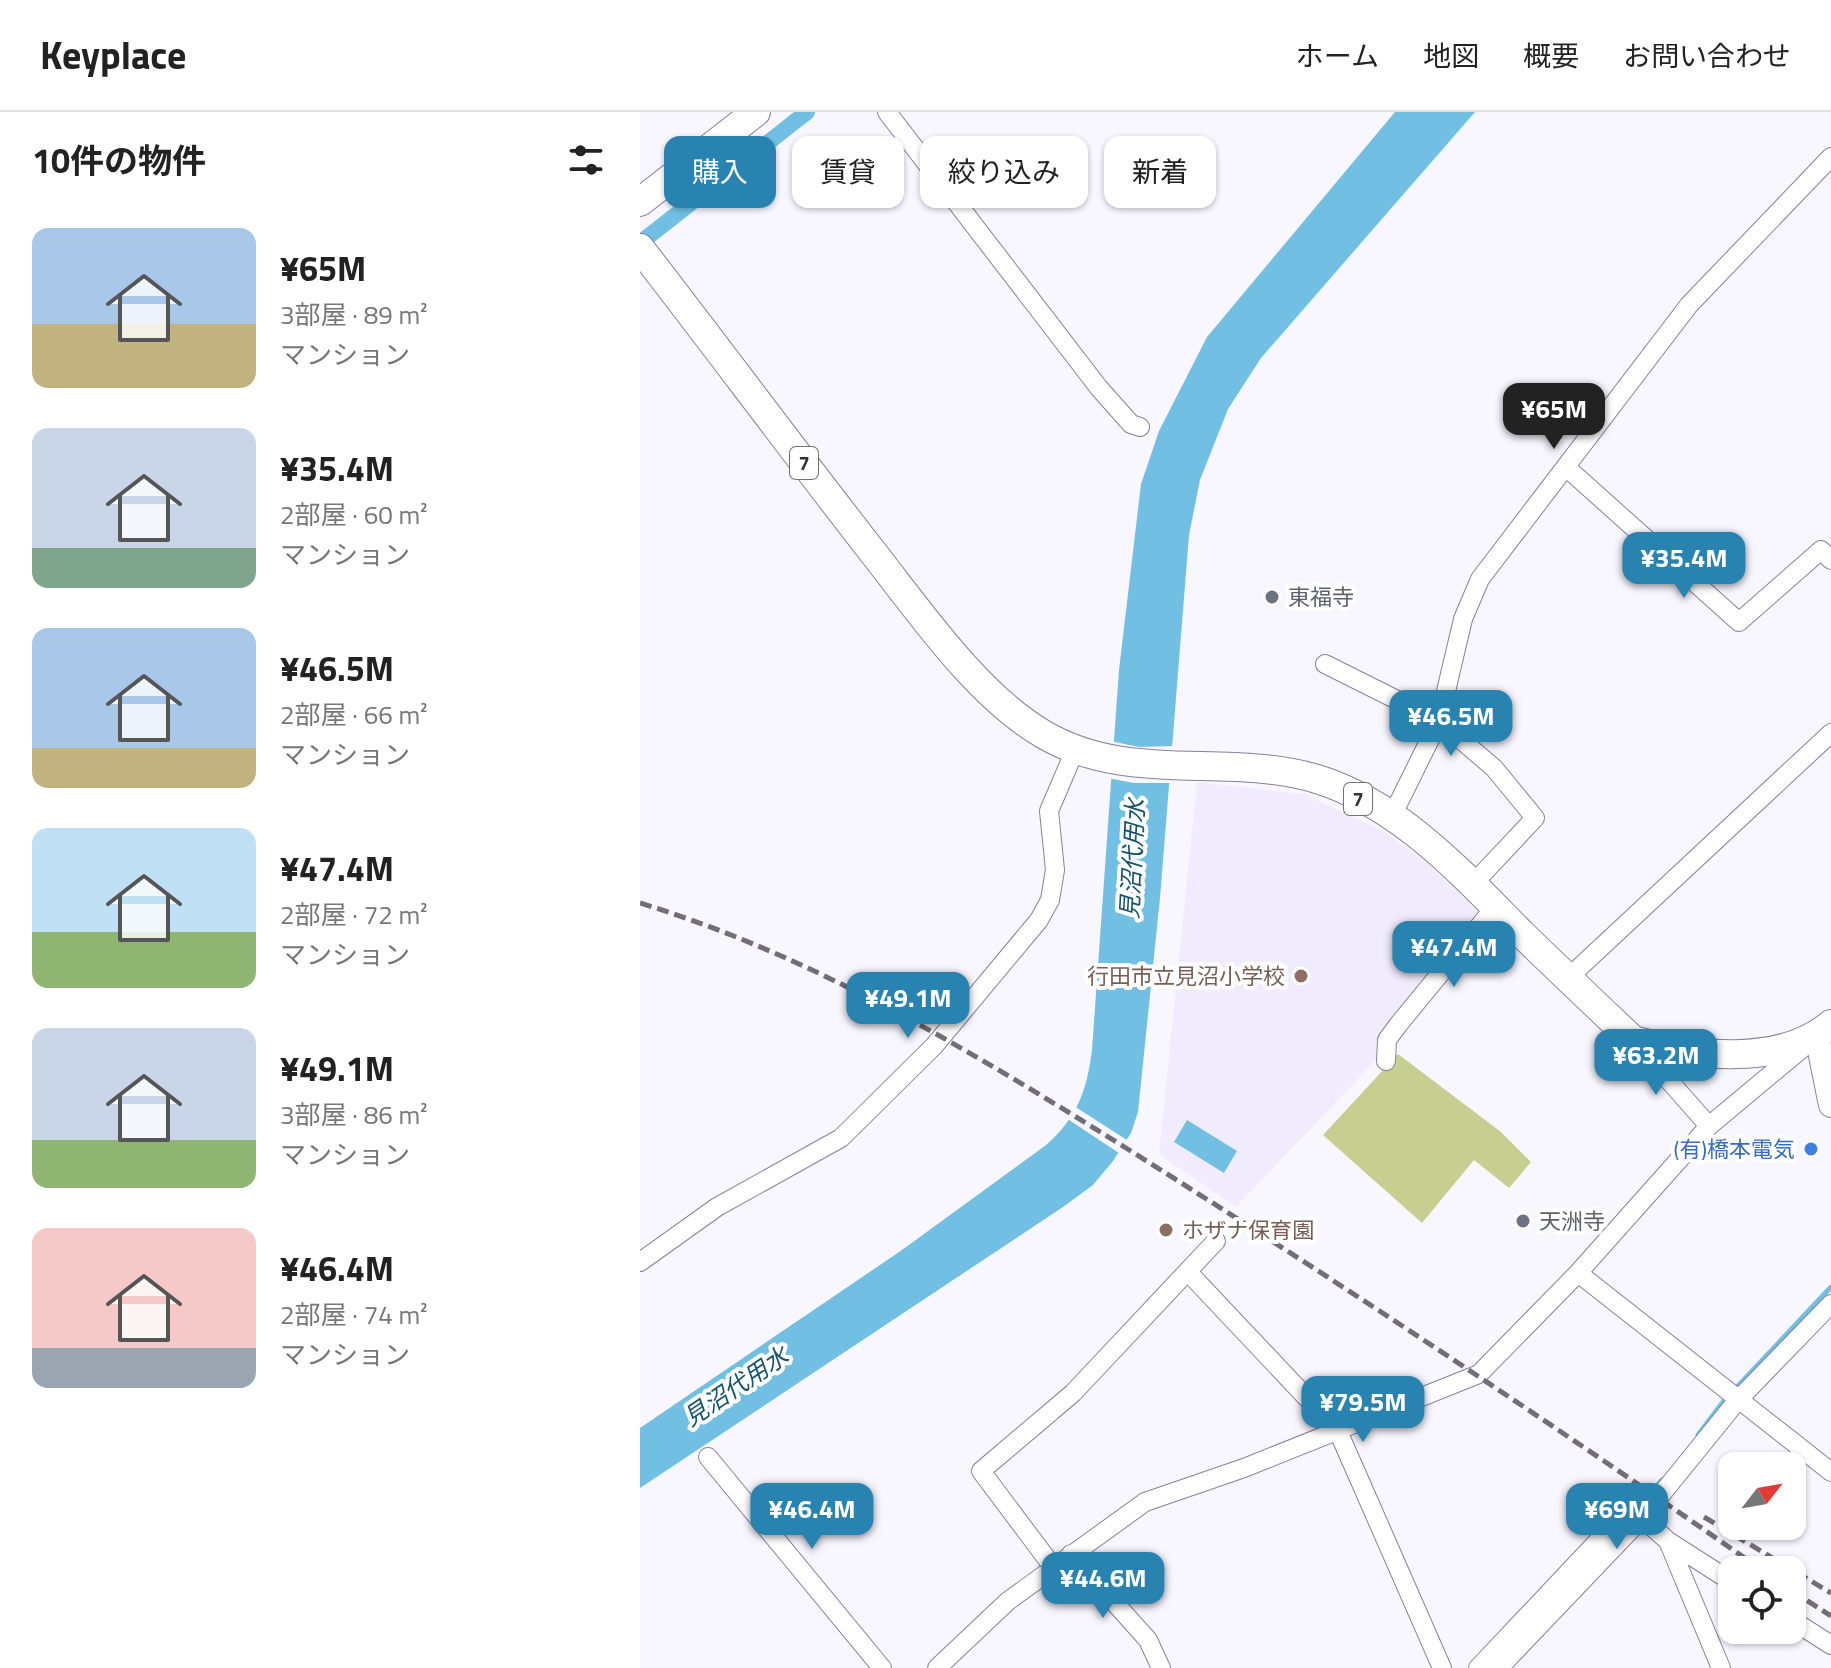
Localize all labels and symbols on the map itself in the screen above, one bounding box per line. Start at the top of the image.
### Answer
pin: ¥65M [1507,383,1601,451]
road number: 7 [790,447,818,479]
pin: ¥35.4M [1619,532,1749,600]
place label: 東福寺 [1288,580,1354,614]
marker: 東福寺 [1263,588,1281,606]
pin: ¥46.5M [1386,690,1516,758]
road number: 7 [1344,783,1372,815]
water label: 見沼代用水 [1111,795,1153,920]
pin: ¥47.4M [1389,921,1519,989]
place label: 行田市立見沼小学校 [1087,959,1285,993]
marker: 行田市立見沼小学校 [1292,967,1310,985]
pin: ¥49.1M [843,972,973,1040]
pin: ¥63.2M [1591,1029,1721,1097]
place label: (有)橋本電気 [1673,1132,1795,1166]
marker: (有)橋本電気 [1802,1140,1820,1158]
place label: 天洲寺 [1539,1204,1605,1238]
marker: 天洲寺 [1514,1212,1532,1230]
place label: ホザナ保育園 [1182,1213,1314,1247]
marker: ホザナ保育園 [1157,1221,1175,1239]
water label: 見沼代用水 [676,1336,798,1435]
pin: ¥79.5M [1298,1376,1428,1444]
north arrow [1718,1452,1806,1540]
pin: ¥46.4M [747,1483,877,1551]
pin: ¥69M [1570,1483,1664,1551]
pin: ¥44.6M [1038,1552,1168,1620]

